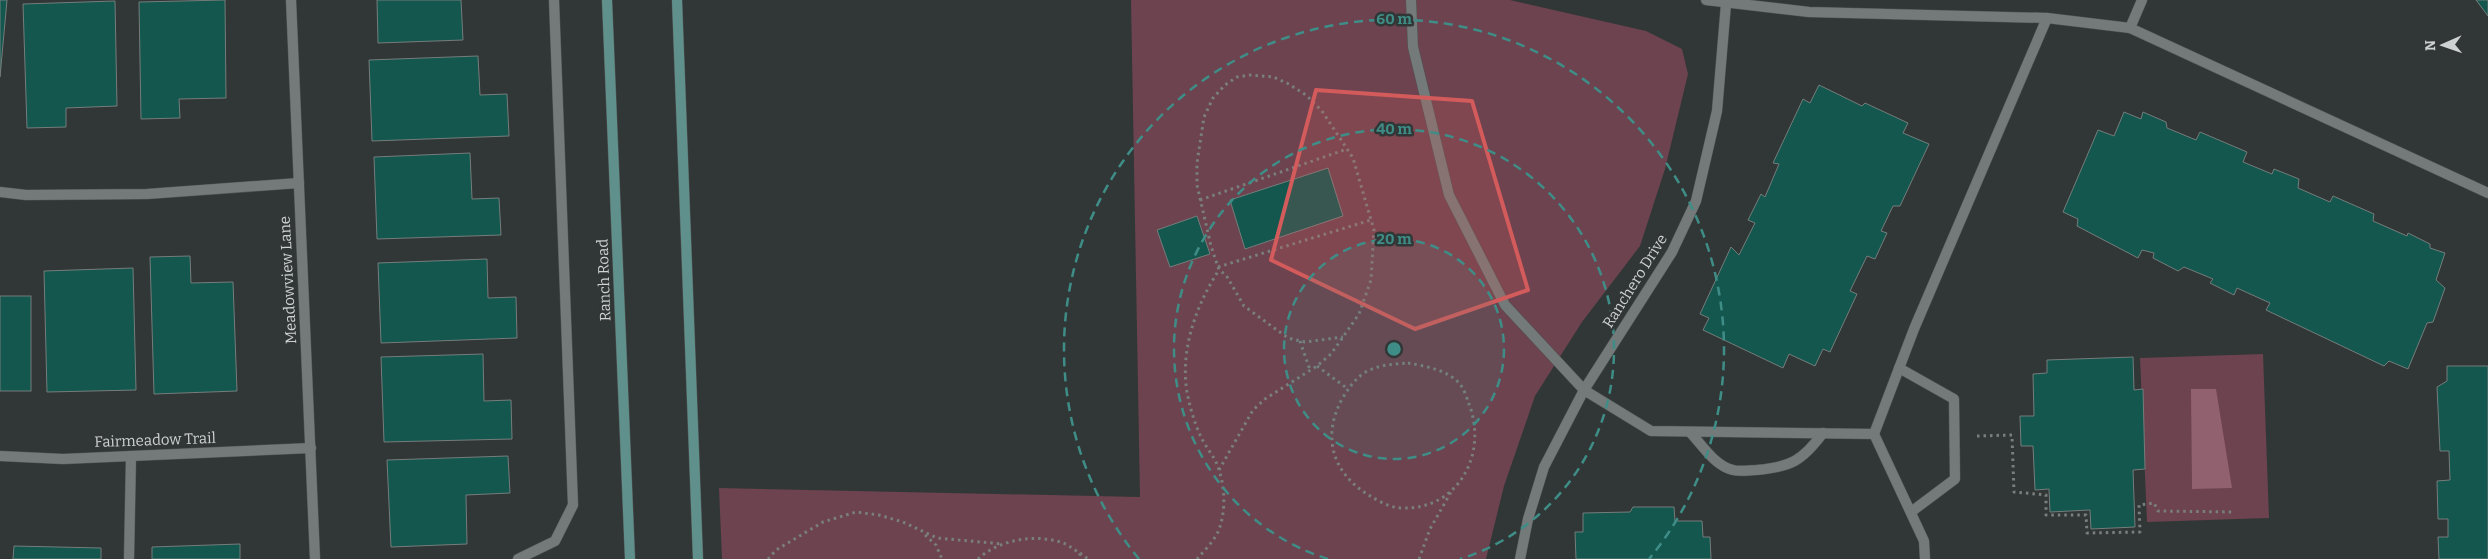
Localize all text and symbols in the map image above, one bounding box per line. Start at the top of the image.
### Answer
text: 60 m [1376,10,1412,28]
north arrow [2418,20,2468,70]
text: N [2422,40,2439,51]
text: 40 m [1376,120,1413,138]
street label: Meadowview Lane [276,215,300,345]
text: 20 m [1377,230,1412,248]
street label: Ranchero Drive [1599,231,1671,331]
street label: Ranch Road [594,238,614,321]
centre of rings [1385,340,1403,358]
street label: Fairmeadow Trail [94,429,216,451]

